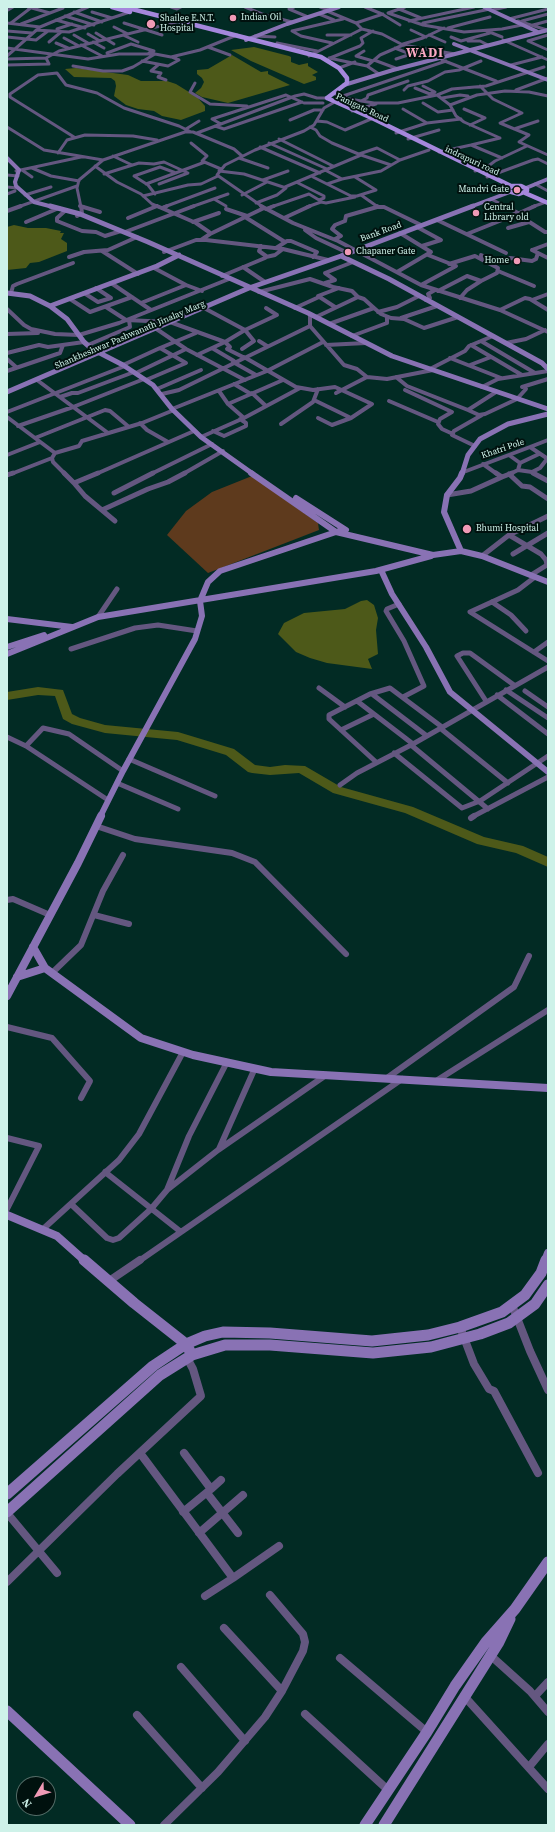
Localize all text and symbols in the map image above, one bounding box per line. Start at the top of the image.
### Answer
marker: Indian Oil [228,13,238,23]
place label: Indian Oil [241,13,281,23]
place label: Shailee E.N.T. Hospital [160,14,215,35]
marker: Shailee E.N.T. Hospital [145,18,157,30]
district label: WADI [406,46,444,62]
street label: Panigate Road [334,91,390,125]
street label: indrapuri road [443,144,501,178]
place label: Mandvi Gate [459,185,509,195]
marker: Mandvi Gate [512,185,522,195]
place label: Central Library old [484,203,529,224]
marker: Central Library old [471,208,481,218]
street label: Bank Road [359,220,403,244]
marker: Chapaner Gate [343,247,353,257]
place label: Chapaner Gate [356,247,415,257]
place label: Home [484,256,509,266]
marker: Home [512,256,522,266]
street label: Shankheshwar Pashwanath Jinalay Marg [53,298,207,372]
street label: Khatri Pole [480,437,526,461]
marker: Bhumi Hospital [461,523,473,535]
place label: Bhumi Hospital [476,524,539,534]
north arrow [16,1776,56,1816]
text: N [19,1795,35,1811]

